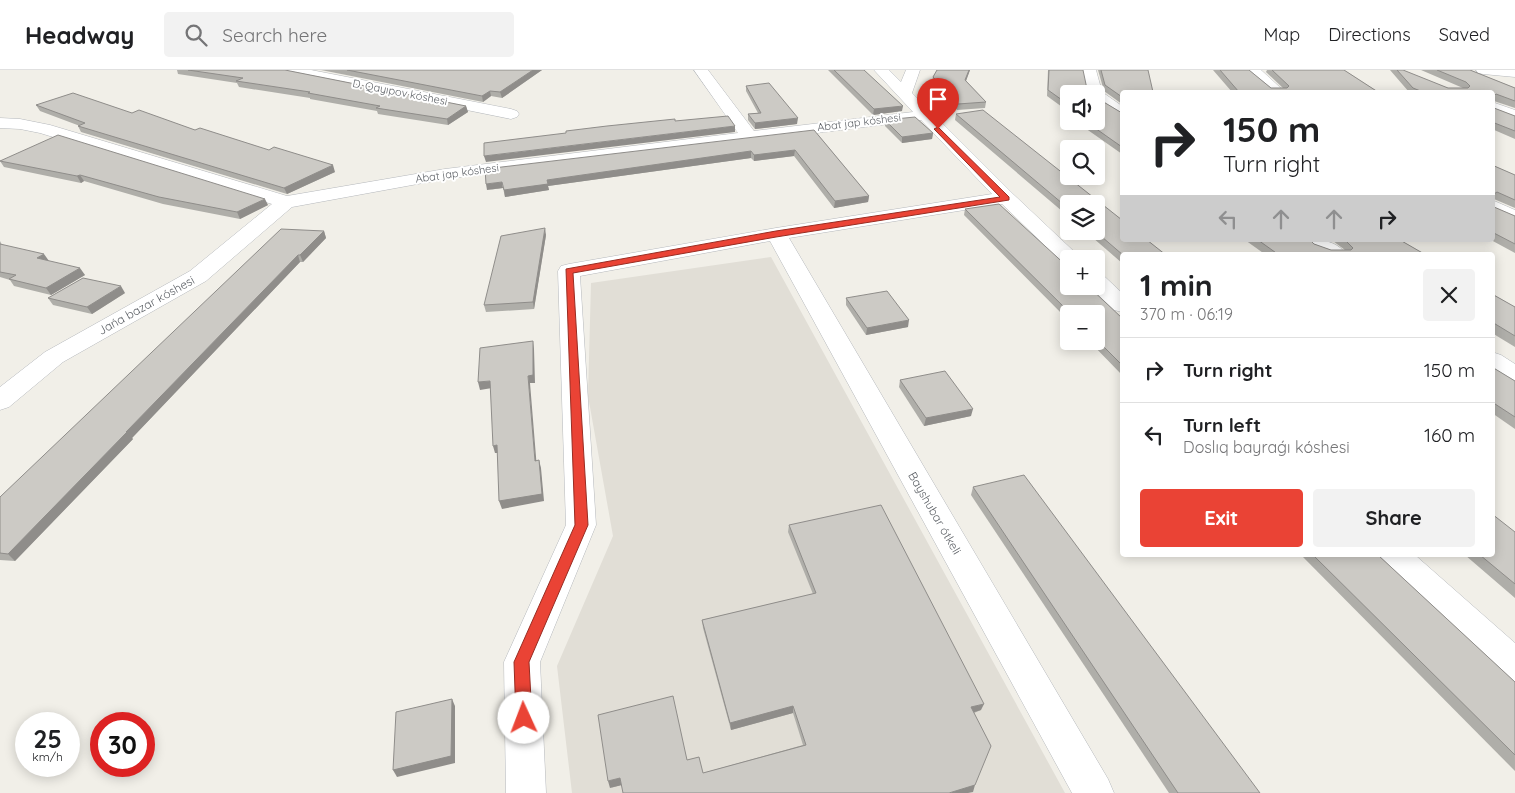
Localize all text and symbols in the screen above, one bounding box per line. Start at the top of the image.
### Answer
search box [164,12,514,57]
text: Headway [25,20,134,50]
icon: search [182,21,210,49]
text: Search here [222,23,327,47]
text: Map [1263,23,1300,46]
text: Directions [1328,23,1411,46]
text: Saved [1439,23,1490,46]
street label: D. Qayıpov kóshesi [351,76,449,108]
pin [917,78,959,129]
icon: arrive [924,85,952,113]
map controls [1060,85,1105,350]
button: sound [1060,85,1105,130]
text: 150 m [1223,107,1320,151]
street label: Abat jap kóshesi [816,110,902,134]
icon: right [1140,110,1205,175]
button: search [1060,140,1105,185]
text: Turn right [1223,150,1320,178]
street label: Abat jap kóshesi [414,160,500,186]
button: layers [1060,195,1105,240]
icon: left [1214,205,1242,233]
icon: ahead [1267,205,1295,233]
icon: ahead [1320,205,1348,233]
icon: right [1373,205,1401,233]
button: + [1060,250,1105,295]
text: 1 min [1140,266,1213,304]
button: close [1423,269,1475,321]
street label: Jańa bazar kóshesi [95,272,197,338]
text: 370 m · 06:19 [1140,304,1233,324]
button: − [1060,305,1105,350]
icon: right [1140,356,1168,384]
text: Turn right [1183,358,1272,382]
text: 150 m [1424,358,1475,382]
text: Turn left [1183,413,1261,437]
icon: left [1140,421,1168,449]
text: 160 m [1424,423,1475,447]
text: Doslıq bayraǵı kóshesi [1183,437,1350,457]
street label: Bayshubar ótkeli [905,469,965,557]
button: Exit [1140,489,1303,547]
button: Share [1313,489,1475,547]
position arrow [497,691,549,743]
speed limit sign: 30 [90,712,155,777]
text: 25 [33,723,62,754]
text: km/h [32,749,63,764]

